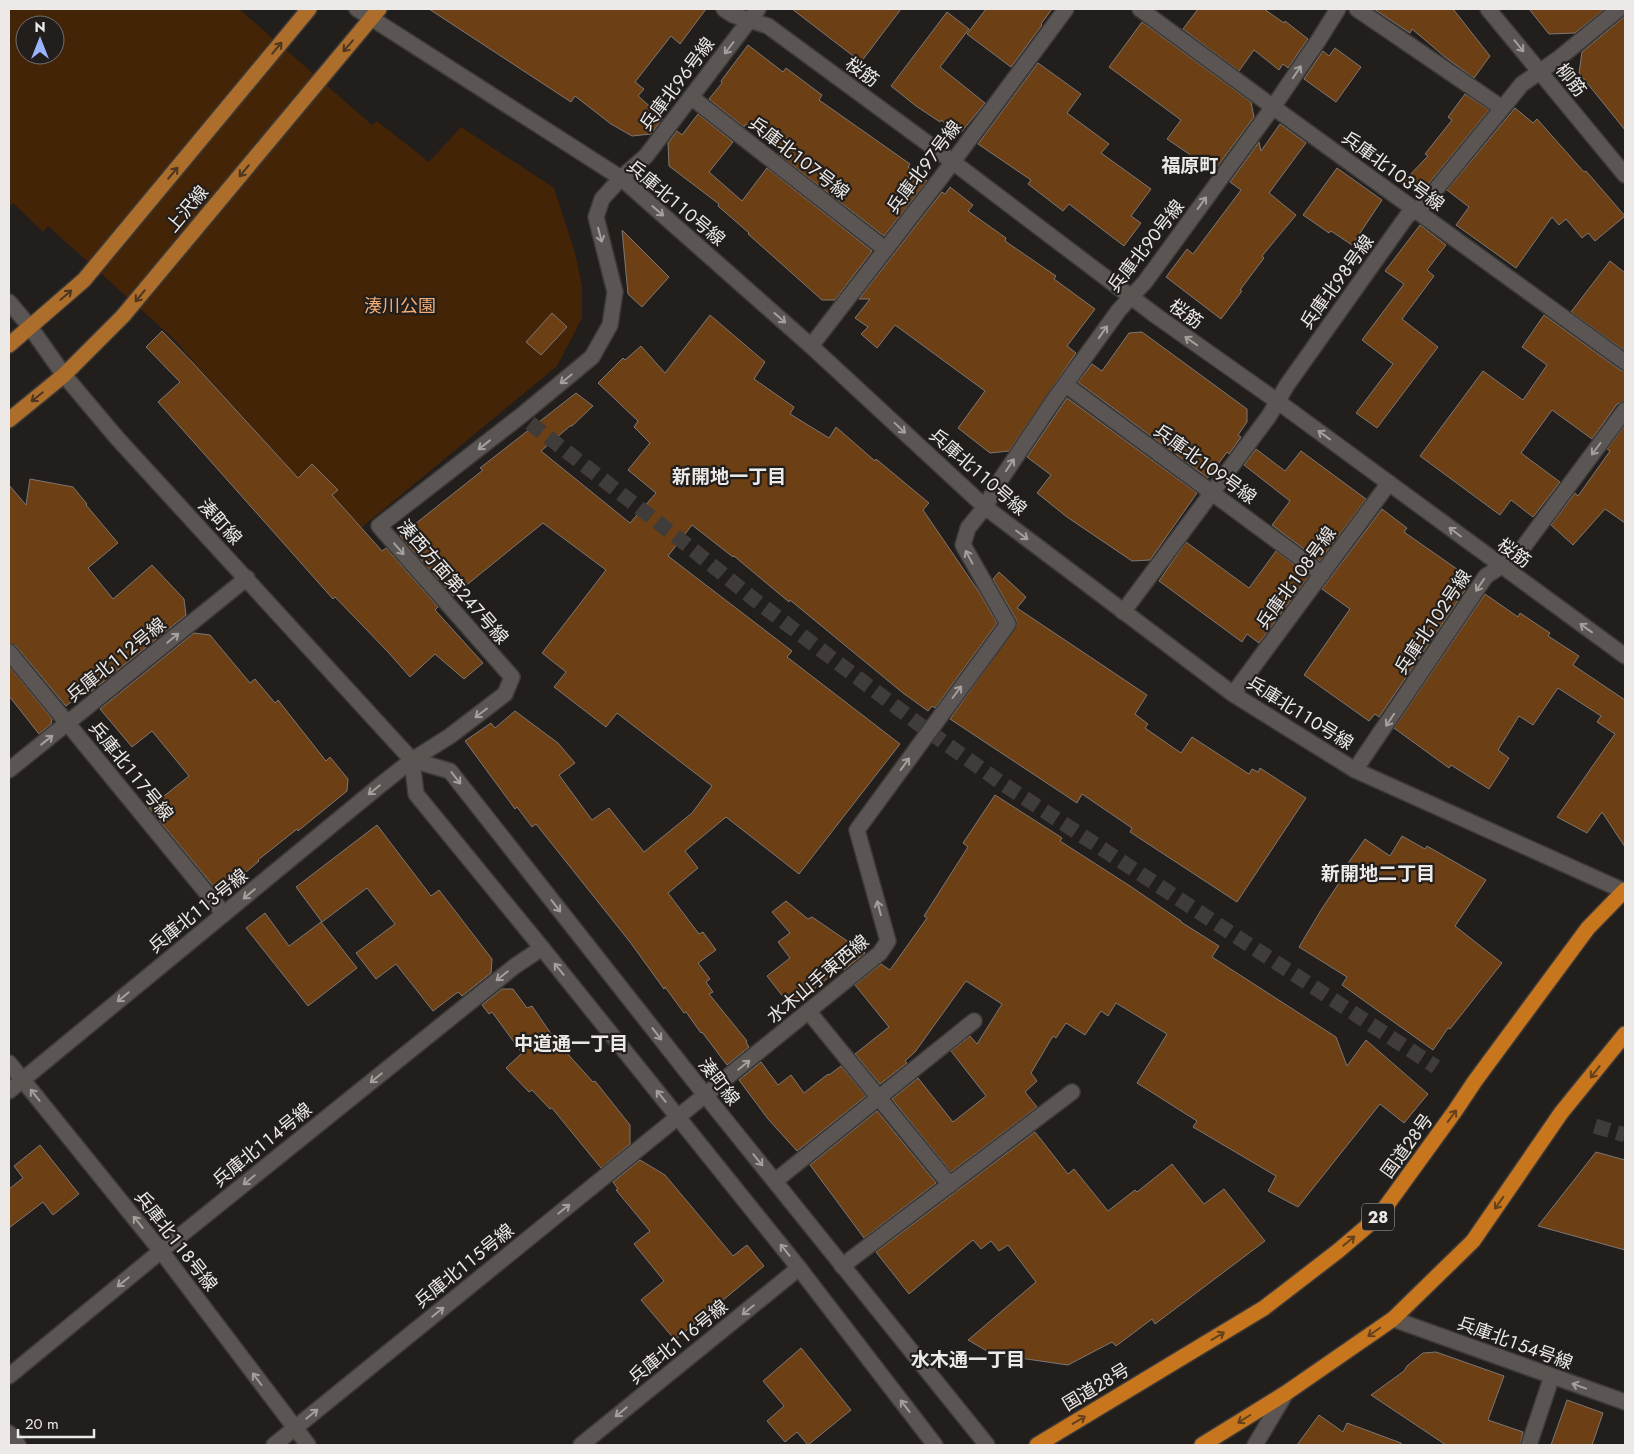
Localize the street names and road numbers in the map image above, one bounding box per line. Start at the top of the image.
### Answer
street label: 兵庫北９６号線 [633,32,721,136]
street label: 桜筋 [840,51,884,93]
street label: 柳筋 [1550,58,1592,102]
street label: 兵庫北１０７号線 [743,110,855,206]
street label: 兵庫北９７号線 [880,115,968,219]
street label: 兵庫北１０３号線 [1336,125,1450,217]
street label: 兵庫北１１０号線 [621,154,731,252]
street label: 上沢線 [160,180,214,238]
street label: 兵庫北９０号線 [1102,194,1190,298]
street label: 兵庫北９８号線 [1294,230,1380,334]
street label: 桜筋 [1164,293,1208,335]
street label: 兵庫北１０９号線 [1148,418,1262,510]
street label: 兵庫北１１０号線 [924,422,1032,522]
street label: 湊町線 [192,493,248,551]
street label: 湊西方面第２４７号線 [392,514,514,650]
street label: 兵庫北１０８号線 [1250,521,1342,635]
street label: 桜筋 [1492,532,1536,574]
street label: 兵庫北１０２号線 [1388,564,1478,680]
street label: 兵庫北１１２号線 [61,612,171,708]
street label: 兵庫北１１０号線 [1242,670,1358,756]
street label: 兵庫北１１７号線 [83,716,179,826]
street label: 兵庫北１１３号線 [143,863,253,959]
street label: 水木山手東西線 [761,929,875,1029]
street label: 湊町線 [692,1053,746,1111]
street label: 兵庫北１１４号線 [207,1097,317,1193]
street label: 国道28号 [1375,1108,1439,1184]
street label: 兵庫北１１８号線 [128,1185,224,1297]
road number: 28 [1362,1204,1394,1230]
street label: 兵庫北１１５号線 [409,1218,519,1314]
street label: 兵庫北１１６号線 [623,1294,733,1390]
street label: 兵庫北１５４号線 [1454,1310,1576,1376]
street label: 国道28号 [1058,1357,1134,1417]

